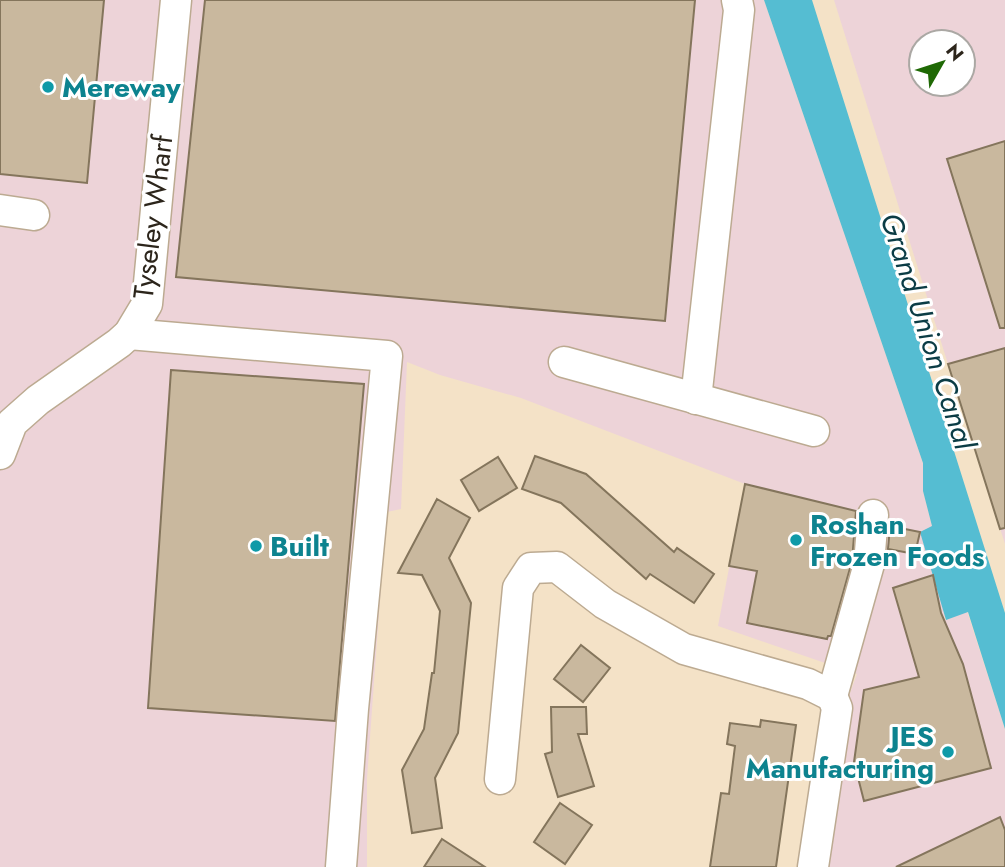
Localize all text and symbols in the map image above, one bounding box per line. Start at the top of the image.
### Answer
north arrow [907,28,977,98]
text: N [940,38,970,67]
place label: Mereway [62,67,181,108]
marker: Mereway [40,79,56,95]
street label: Tyseley Wharf [123,132,184,301]
water label: Grand Union Canal [869,207,987,456]
place label: Roshan Frozen Foods [810,504,985,577]
place label: Built [270,526,329,567]
marker: Roshan Frozen Foods [788,532,804,548]
marker: Built [248,538,264,554]
place label: JES Manufacturing [746,716,934,789]
marker: JES Manufacturing [940,744,956,760]

